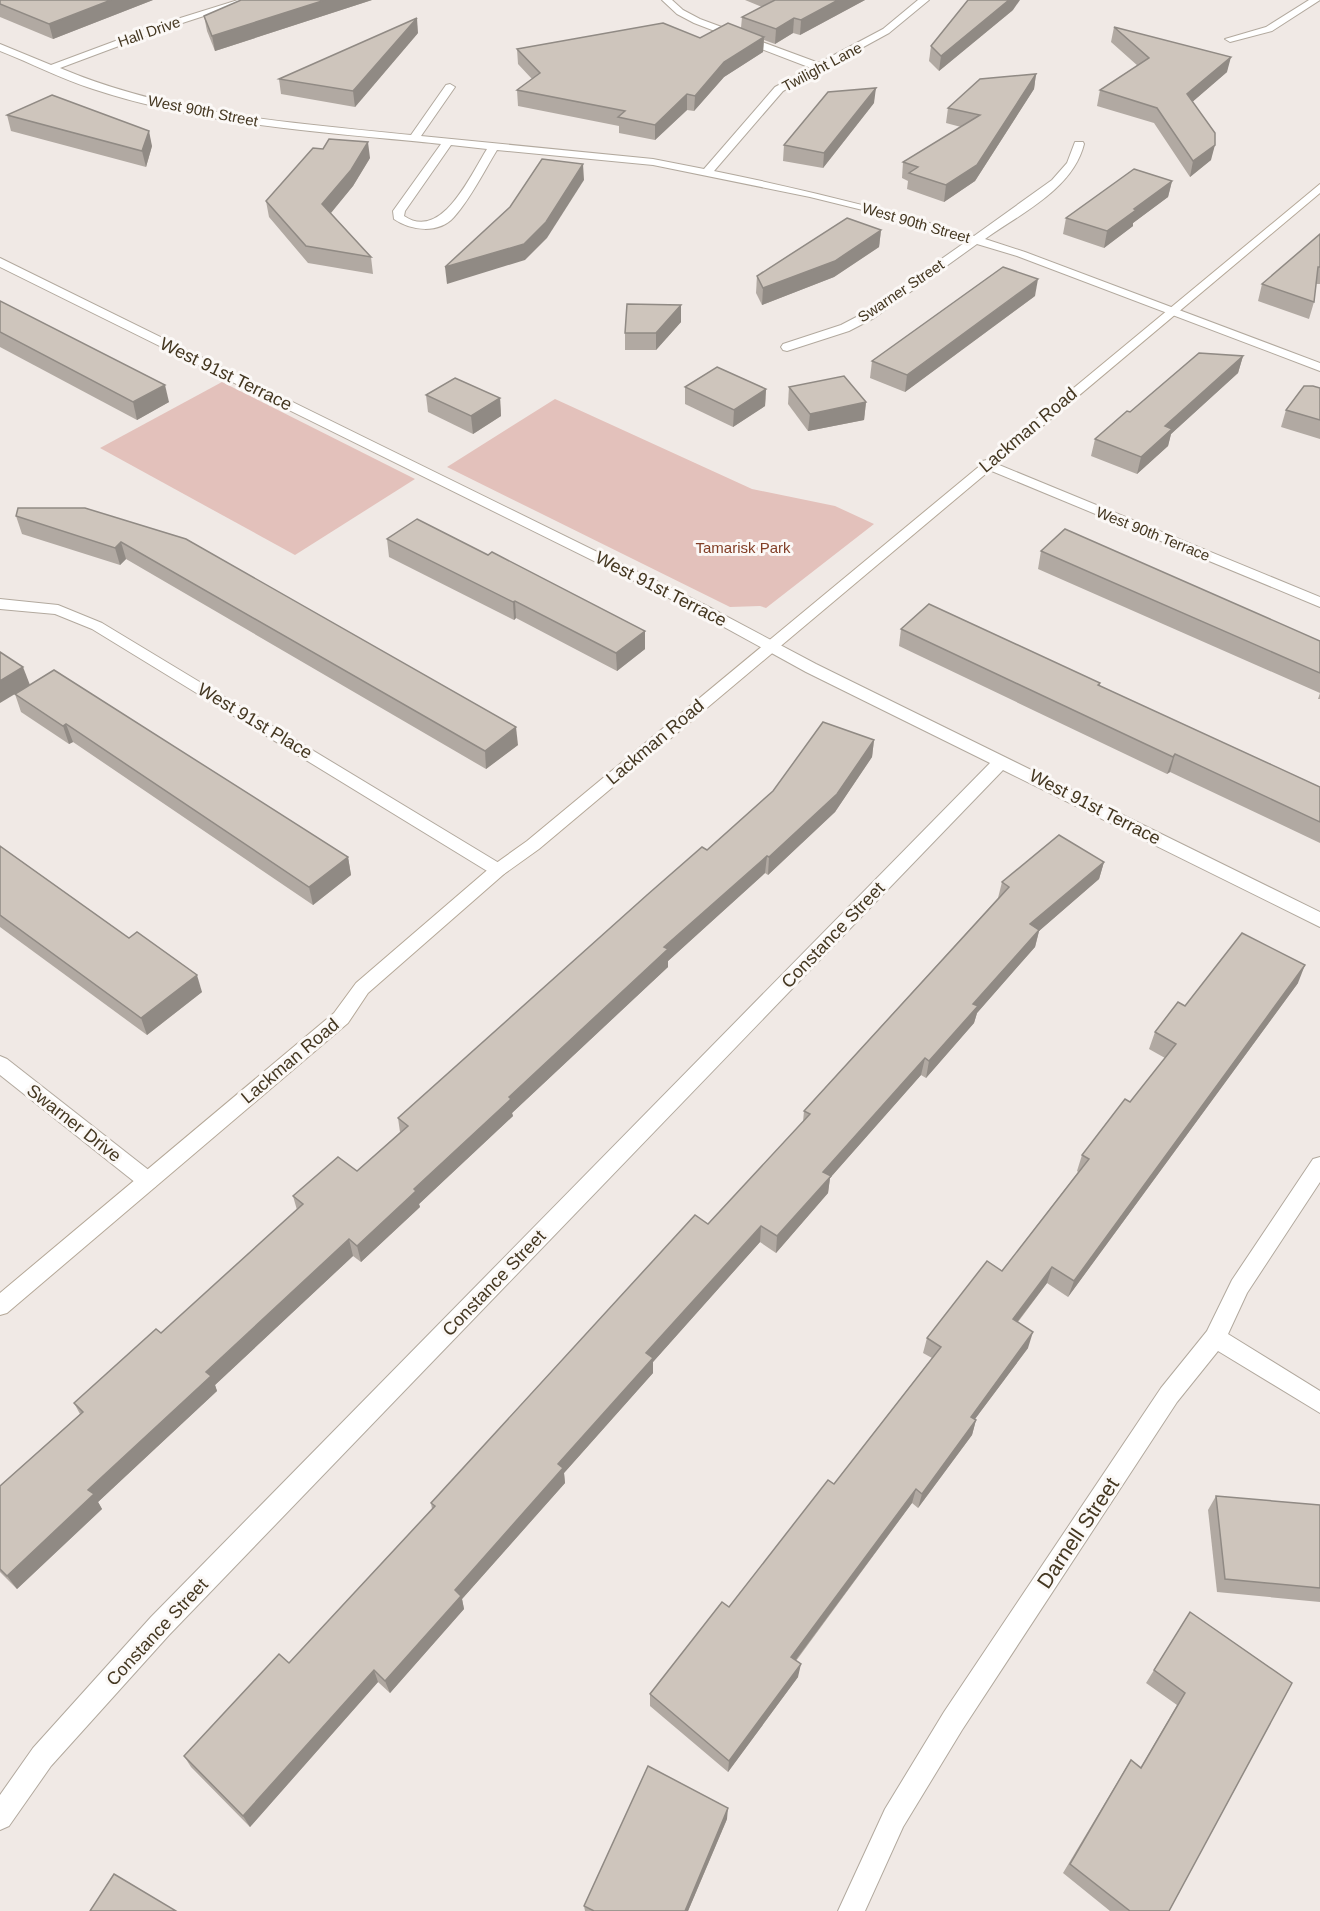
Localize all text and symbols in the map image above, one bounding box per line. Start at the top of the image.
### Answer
street label: Hall Drive [115,13,182,50]
street label: Twilight Lane [779,38,864,95]
street label: West 90th Street [147,92,260,130]
street label: West 90th Street [860,199,973,246]
street label: Swarner Street [854,255,948,326]
street label: West 91st Terrace [157,333,295,415]
street label: Lackman Road [975,383,1081,477]
street label: West 90th Terrace [1094,503,1213,564]
park label: Tamarisk Park [695,539,791,556]
street label: West 91st Terrace [592,547,730,631]
street label: West 91st Place [194,679,316,763]
street label: Lackman Road [602,695,708,789]
street label: West 91st Terrace [1026,765,1164,849]
street label: Constance Street [778,878,888,992]
street label: Lackman Road [237,1014,343,1108]
street label: Swarner Drive [23,1080,125,1166]
street label: Constance Street [439,1226,549,1340]
street label: Darnell Street [1032,1473,1123,1592]
street label: Constance Street [102,1574,212,1690]

